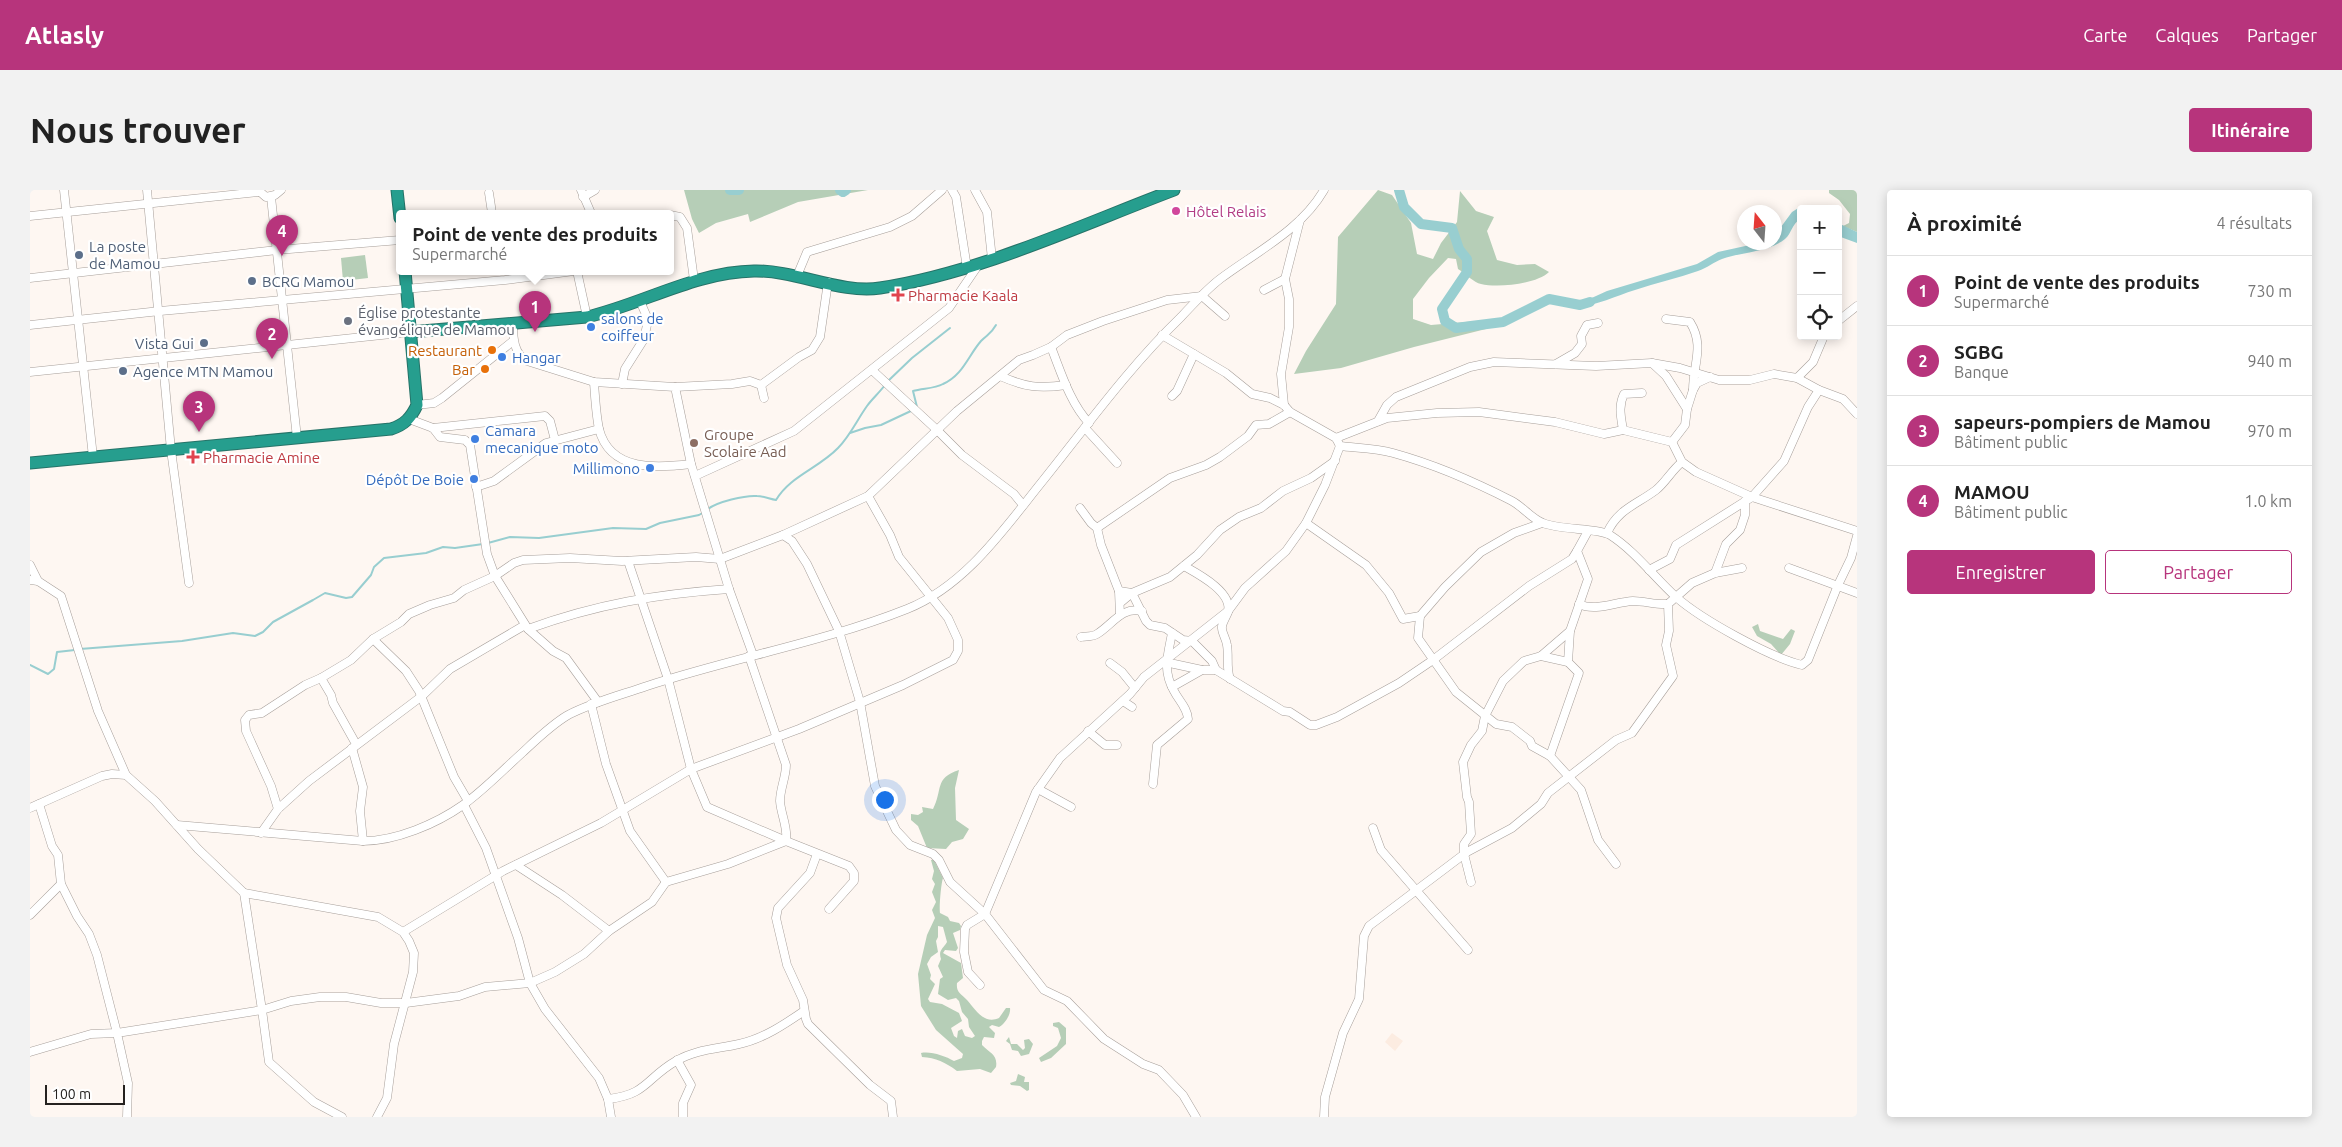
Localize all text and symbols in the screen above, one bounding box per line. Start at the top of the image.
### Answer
text: Atlasly [25,22,104,49]
text: Carte [2083,25,2127,45]
text: Calques [2155,25,2219,45]
text: Partager [2247,25,2317,45]
button: Itinéraire [2189,108,2312,152]
text: Nous trouver [30,110,246,150]
place label: Hôtel Relais [1186,203,1266,220]
marker: Hôtel Relais [1170,205,1182,217]
north arrow [1737,205,1782,250]
map controls [1797,205,1842,340]
button: + [1797,205,1842,250]
popup [396,210,674,275]
text: À proximité [1907,211,2022,235]
text: 4 résultats [2216,214,2292,232]
pin: 4 [266,215,298,256]
text: Point de vente des produits [412,223,658,245]
place label: La poste de Mamou [89,238,161,272]
text: Supermarché [412,245,507,263]
marker: La poste de Mamou [73,249,85,261]
button: − [1797,250,1842,295]
text: Point de vente des produits [1954,271,2200,293]
place label: BCRG Mamou [262,273,354,290]
marker: BCRG Mamou [246,275,258,287]
text: 1 [1918,282,1928,300]
text: 730 m [2247,282,2292,300]
place label: Pharmacie Kaala [908,287,1018,304]
marker: Pharmacie Kaala [892,289,904,301]
pin: 1 [519,291,551,332]
text: Supermarché [1954,293,2049,311]
button: locate [1797,295,1842,340]
place label: Église protestante évangélique de Mamou [358,304,515,338]
place label: salons de coiffeur [601,310,664,344]
marker: Église protestante évangélique de Mamou [342,315,354,327]
pin: 2 [256,318,288,359]
marker: salons de coiffeur [585,321,597,333]
place label: Vista Gui [135,335,194,352]
marker: Vista Gui [198,337,210,349]
text: SGBG [1954,341,2004,363]
place label: Restaurant [408,342,482,359]
marker: Restaurant [486,344,498,356]
place label: Hangar [512,349,561,366]
marker: Hangar [496,351,508,363]
text: 2 [1918,352,1928,370]
text: 940 m [2247,352,2292,370]
place label: Bar [452,361,475,378]
place label: Agence MTN Mamou [133,363,273,380]
marker: Bar [479,363,491,375]
text: Banque [1954,363,2009,381]
marker: Agence MTN Mamou [117,365,129,377]
pin: 3 [183,391,215,432]
text: sapeurs-pompiers de Mamou [1954,411,2211,433]
place label: Camara mecanique moto [485,422,599,456]
text: 3 [1918,422,1928,440]
text: 970 m [2247,422,2292,440]
place label: Groupe Scolaire Aad [704,426,787,460]
marker: Camara mecanique moto [469,433,481,445]
text: Bâtiment public [1954,433,2068,451]
marker: Groupe Scolaire Aad [688,437,700,449]
place label: Pharmacie Amine [203,449,320,466]
marker: Pharmacie Amine [187,451,199,463]
place label: Millimono [573,460,640,477]
marker: Millimono [644,462,656,474]
place label: Dépôt De Boie [366,471,464,488]
marker: Dépôt De Boie [468,473,480,485]
text: MAMOU [1954,481,2029,503]
text: 4 [1918,492,1928,510]
text: 1.0 km [2244,492,2292,510]
text: Bâtiment public [1954,503,2068,521]
button: Enregistrer [1907,550,2095,594]
button: Partager [2105,550,2292,594]
your location [872,787,898,813]
scale bar [45,1082,125,1105]
text: 100 m [52,1086,91,1102]

